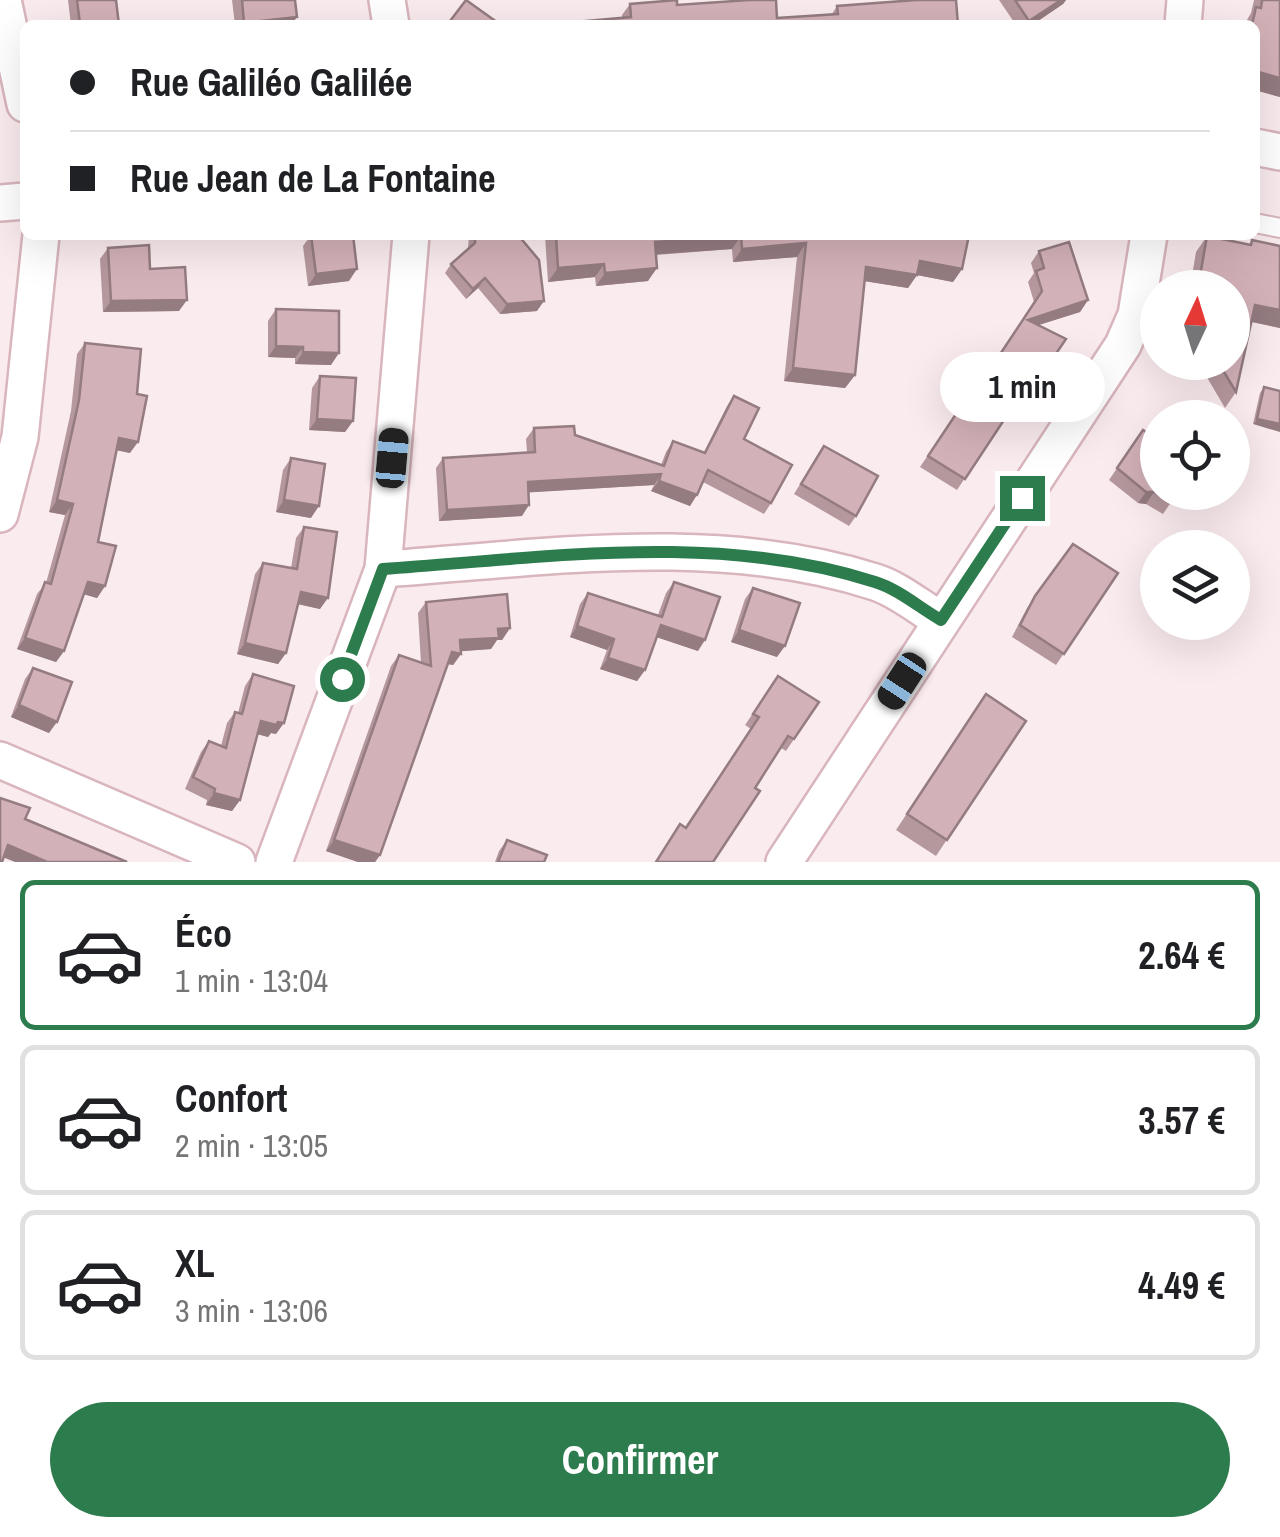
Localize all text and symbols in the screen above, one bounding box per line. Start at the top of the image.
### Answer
text: Rue Galiléo Galilée [130,57,412,108]
text: Rue Jean de La Fontaine [130,153,496,204]
north arrow [1140,270,1250,380]
map controls [1140,270,1250,640]
callout: 1 min [940,353,1104,423]
text: 1 min [988,365,1057,408]
button: locate [1140,400,1250,510]
car [374,427,410,489]
route end [1000,476,1045,521]
button: layers [1140,530,1250,640]
car [873,648,931,714]
route start [320,657,365,702]
text: Éco [175,908,232,959]
icon: car [55,910,145,1000]
text: 2.64 € [1138,930,1225,981]
text: 1 min · 13:04 [175,959,328,1002]
text: Confort [175,1073,287,1124]
icon: car [55,1075,145,1165]
text: 3.57 € [1138,1095,1225,1146]
text: 2 min · 13:05 [175,1124,328,1167]
text: XL [175,1238,215,1289]
icon: car [55,1240,145,1330]
text: 4.49 € [1138,1260,1225,1311]
text: 3 min · 13:06 [175,1289,328,1332]
button: Confirmer [50,1402,1230,1517]

